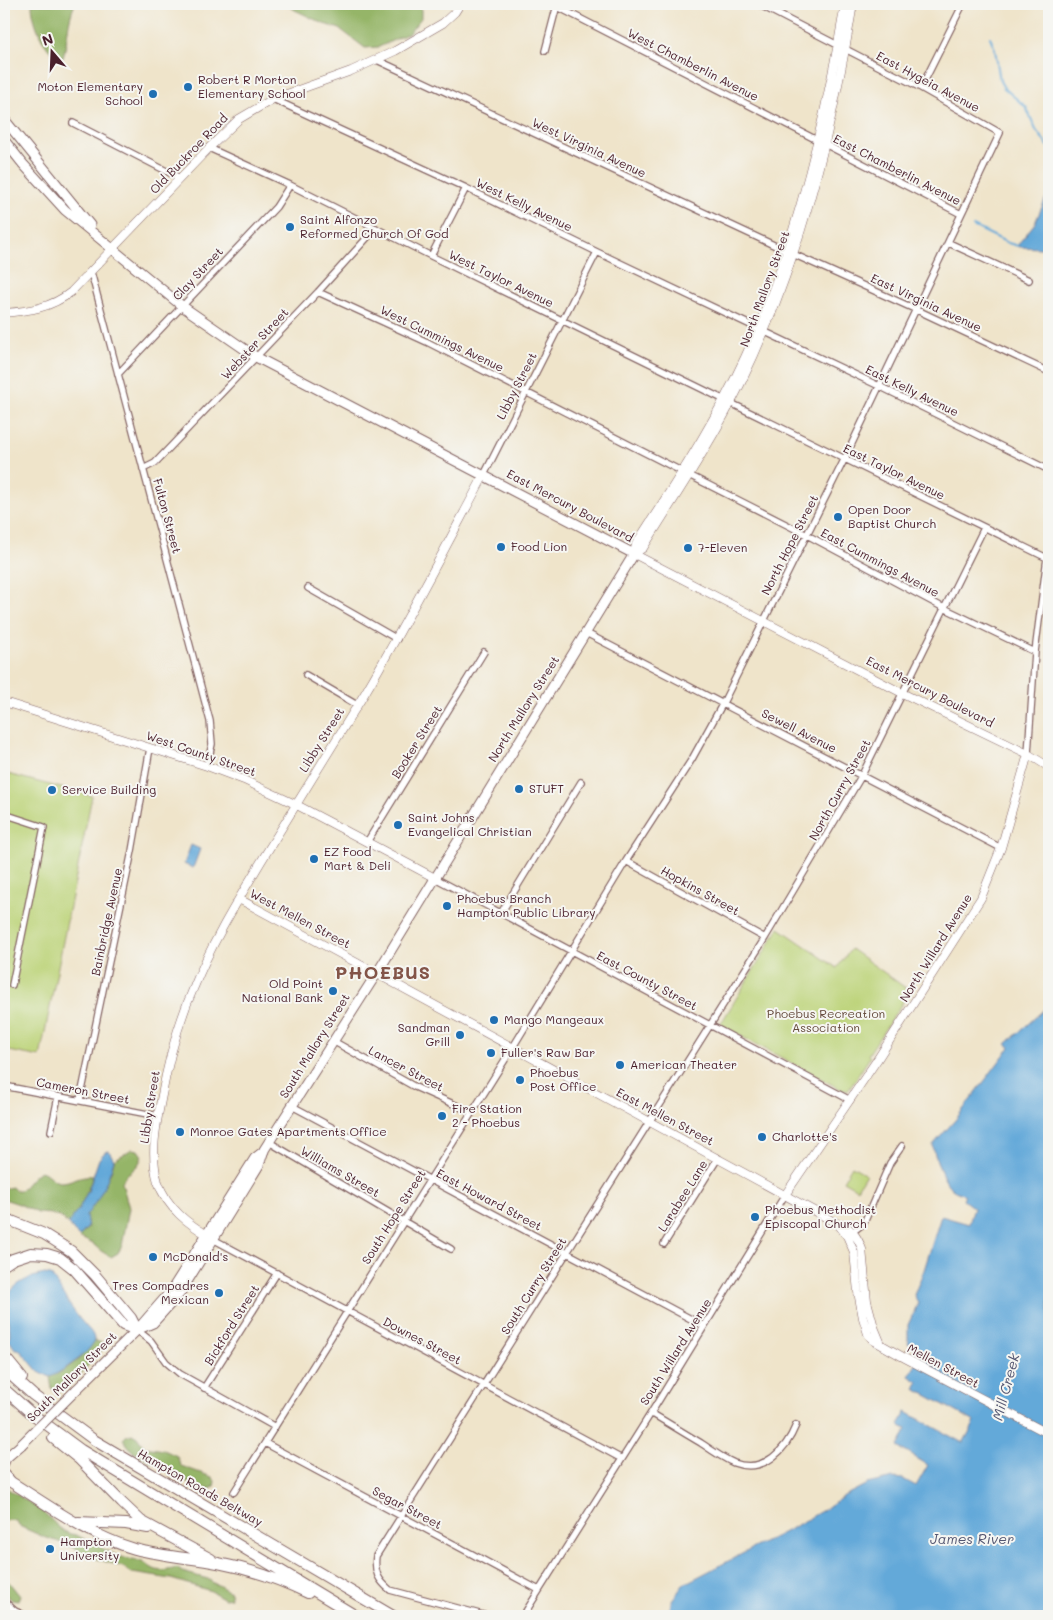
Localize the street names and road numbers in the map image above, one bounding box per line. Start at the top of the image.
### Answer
street label: West Chamberlin Avenue [625,24,762,104]
street label: East Hygeia Avenue [874,47,983,115]
street label: Old Buckroe Road [146,109,231,197]
street label: West Virginia Avenue [530,114,649,181]
street label: East Chamberlin Avenue [831,130,964,208]
street label: West Kelly Avenue [474,174,575,234]
street label: North Mallory Street [736,228,793,349]
street label: Clay Street [168,243,226,303]
street label: West Taylor Avenue [446,246,557,310]
street label: East Virginia Avenue [868,269,984,335]
street label: West Cummings Avenue [378,301,507,375]
street label: Webster Street [217,304,292,382]
street label: Libby Street [492,349,540,422]
street label: East Kelly Avenue [863,361,962,420]
street label: East Taylor Avenue [841,440,948,503]
street label: East Mercury Boulevard [504,465,637,545]
street label: Fulton Street [150,476,186,555]
street label: North Hope Street [757,492,821,597]
street label: East Cummings Avenue [818,524,943,600]
street label: North Mallory Street [484,652,562,765]
street label: East Mercury Boulevard [864,652,997,730]
street label: Booker Street [387,702,445,781]
street label: Libby Street [295,704,347,775]
street label: Sewell Avenue [759,704,840,756]
street label: West County Street [144,727,258,779]
street label: North Curry Street [805,736,874,843]
street label: Hopkins Street [658,862,743,918]
street label: Bainbridge Avenue [87,866,125,977]
street label: West Mellen Street [247,885,354,951]
street label: North Willard Avenue [895,890,975,1005]
street label: East County Street [594,947,701,1013]
street label: South Mallory Street [275,990,353,1101]
street label: Lancer Street [366,1042,447,1095]
street label: Libby Street [135,1069,163,1144]
street label: Cameron Street [35,1073,131,1107]
street label: East Mellen Street [614,1084,717,1149]
street label: Williams Street [298,1142,383,1200]
street label: Larabee Lane [654,1157,711,1234]
street label: East Howard Street [434,1164,545,1234]
street label: South Hope Street [358,1166,429,1267]
street label: South Curry Street [497,1234,570,1337]
street label: Bickford Street [200,1281,262,1368]
street label: South Willard Avenue [636,1295,715,1408]
street label: Downes Street [380,1313,464,1368]
street label: South Mallory Street [23,1328,120,1425]
street label: Mellen Street [905,1339,982,1391]
street label: Hampton Roads Beltway [135,1445,266,1529]
street label: Segar Street [370,1482,445,1532]

